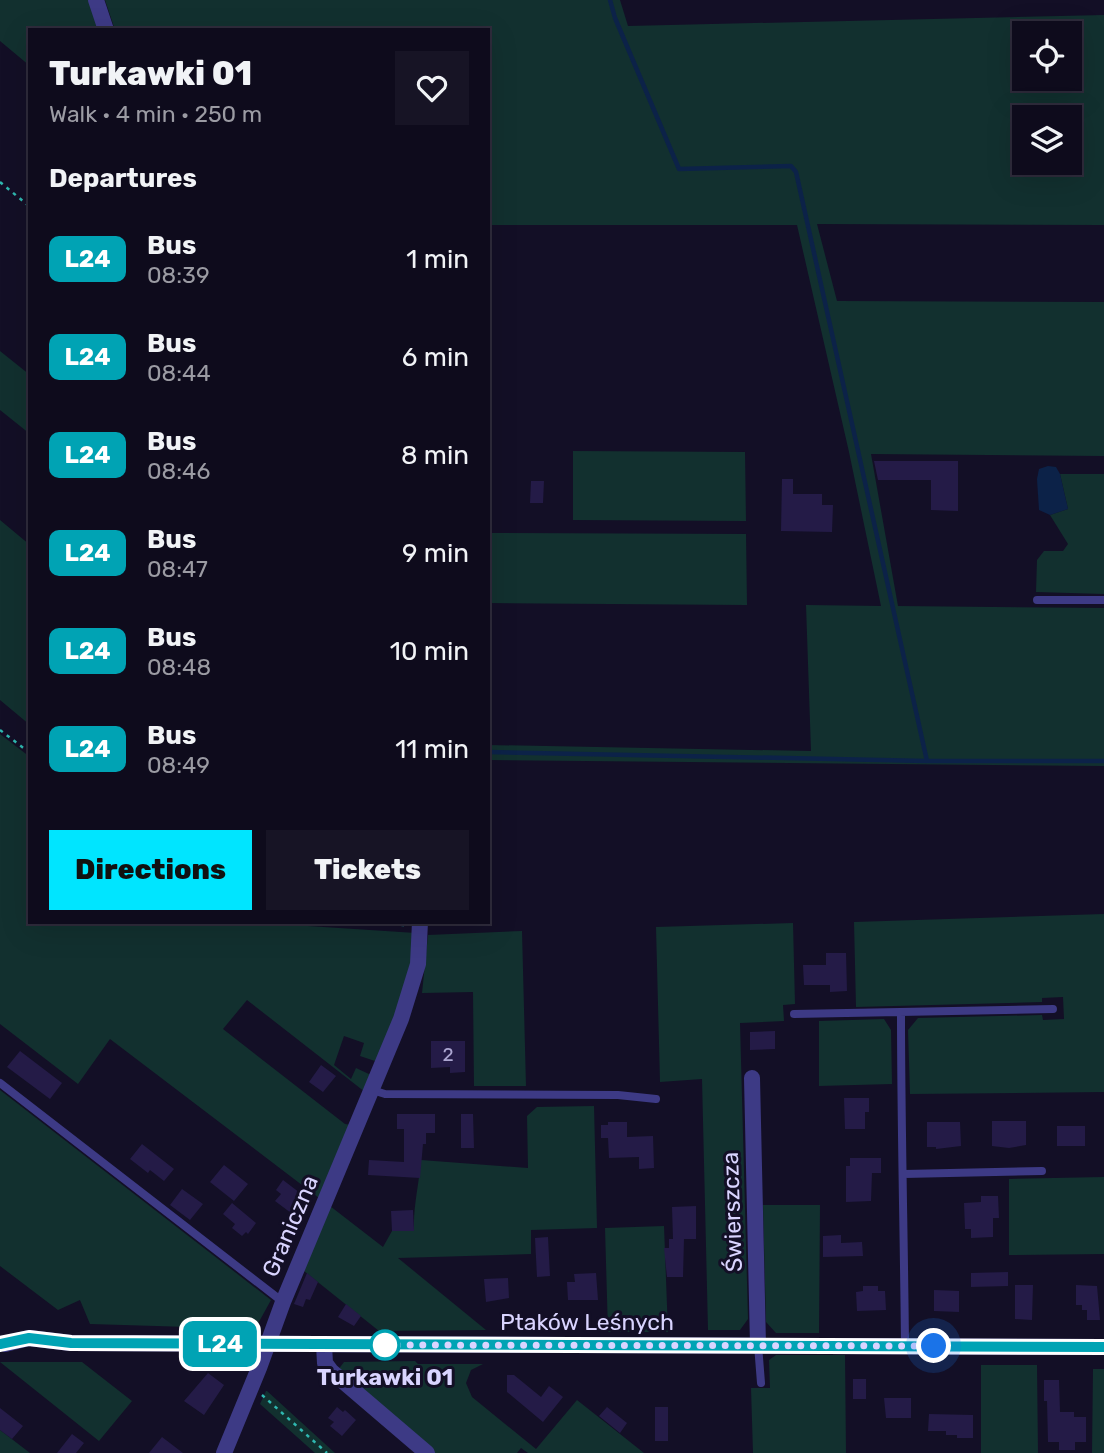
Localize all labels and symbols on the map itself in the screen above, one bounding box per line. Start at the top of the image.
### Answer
house number: 2 [442,1043,454,1066]
street label: Świerszcza [716,1151,748,1273]
street label: Graniczna [256,1171,324,1281]
street label: Ptaków Leśnych [500,1308,674,1336]
line badge: L24 [180,1321,260,1367]
your location [916,1328,951,1363]
marker: Turkawki 01 [370,1330,400,1360]
place label: Turkawki 01 [317,1363,453,1391]

